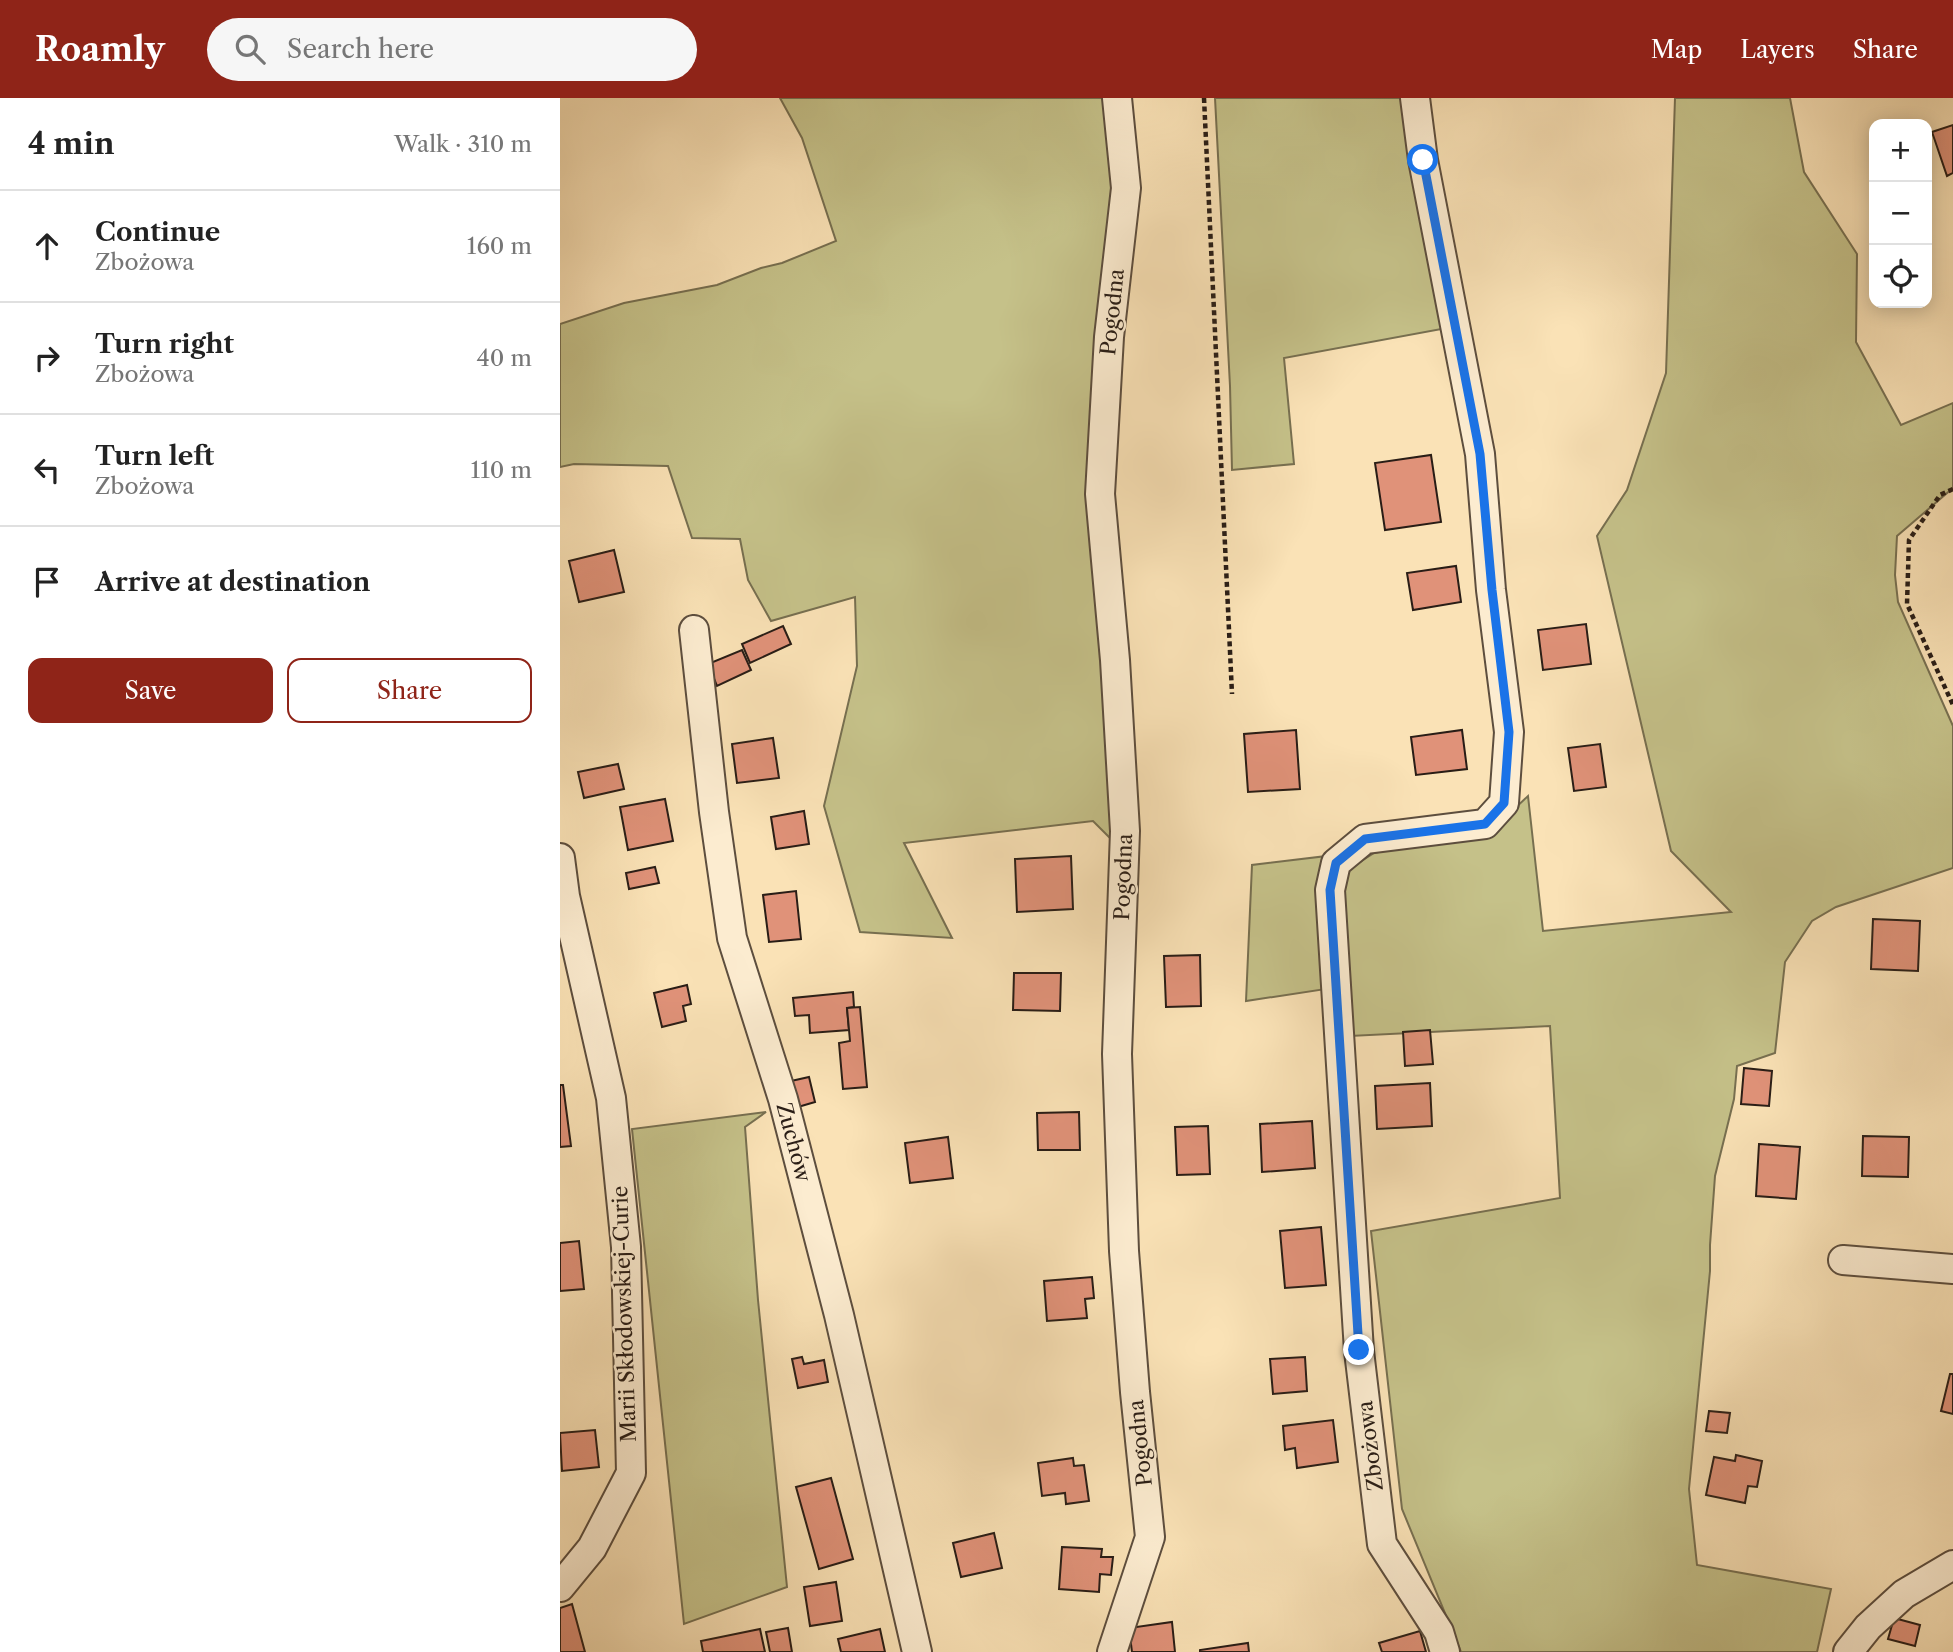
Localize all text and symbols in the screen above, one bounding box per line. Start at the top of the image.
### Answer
search box [207,18,697,81]
text: Roamly [35,29,165,70]
icon: search [231,30,269,68]
text: Search here [287,33,434,65]
text: Map [1651,35,1702,64]
text: Layers [1740,35,1815,64]
text: Share [1853,35,1918,64]
map controls [1869,119,1932,308]
button: + [1869,119,1932,182]
text: 4 min [28,125,114,162]
text: Walk · 310 m [394,130,532,158]
route start [1407,144,1438,175]
button: − [1869,182,1932,245]
text: Continue [95,216,220,248]
icon: ahead [28,227,66,265]
text: 160 m [467,232,532,260]
button: locate [1869,245,1932,308]
text: Zbożowa [95,248,194,276]
street label: Pogodna [1095,266,1129,357]
text: Turn right [95,328,234,360]
icon: right [28,339,66,377]
text: 40 m [477,344,532,372]
text: Zbożowa [95,360,194,388]
text: Turn left [95,440,214,472]
icon: left [28,451,66,489]
text: 110 m [471,456,532,484]
text: Zbożowa [95,472,194,500]
icon: arrive [28,563,66,601]
text: Arrive at destination [95,566,370,598]
button: Save [28,658,273,723]
button: Share [287,658,532,723]
street label: Pogodna [1109,832,1137,921]
street label: Zuchów [771,1100,817,1185]
street label: Marii Skłodowskiej-Curie [607,1185,641,1443]
route end [1343,1334,1374,1365]
street label: Pogodna [1123,1397,1157,1488]
street label: Zbożowa [1352,1399,1388,1493]

